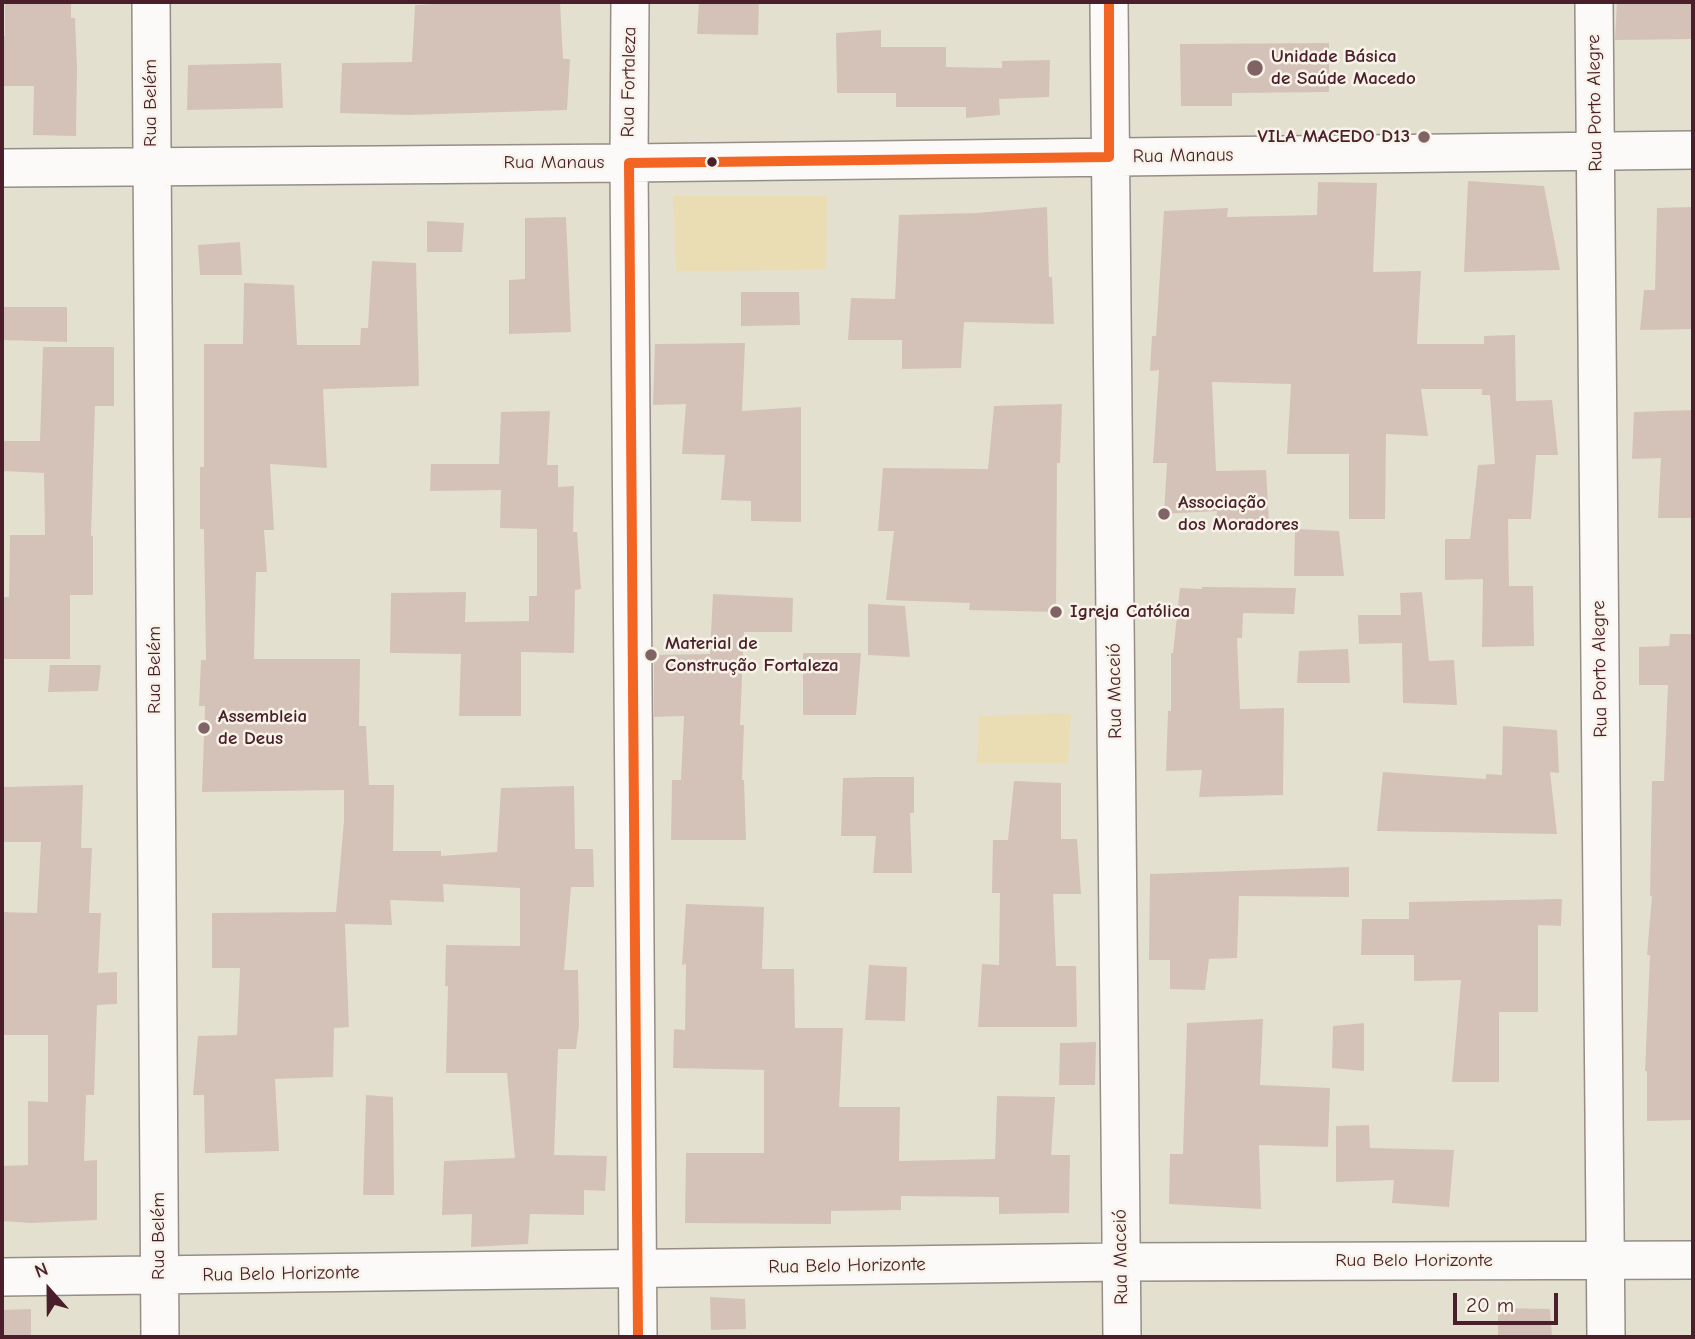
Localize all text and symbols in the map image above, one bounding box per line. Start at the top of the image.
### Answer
street label: Rua Fortaleza [617,26,641,138]
street label: Rua Porto Alegre [1582,34,1608,172]
place label: Unidade Básica de Saúde Macedo [1271,46,1416,90]
marker: Unidade Básica de Saúde Macedo [1245,58,1265,78]
street label: Rua Belém [140,59,162,147]
place label: VILA MACEDO D13 [1258,126,1410,148]
marker: VILA MACEDO D13 [1416,129,1432,145]
street label: Rua Manaus [1132,144,1234,168]
street label: Rua Manaus [504,152,604,174]
unlabelled marker [705,155,719,169]
place label: Associação dos Moradores [1178,492,1299,536]
marker: Associação dos Moradores [1156,506,1172,522]
street label: Rua Porto Alegre [1587,600,1613,738]
place label: Igreja Católica [1070,601,1190,623]
marker: Igreja Católica [1048,604,1064,620]
street label: Rua Belém [144,626,166,714]
place label: Material de Construção Fortaleza [665,633,839,677]
street label: Rua Maceió [1103,643,1127,739]
marker: Material de Construção Fortaleza [643,647,659,663]
place label: Assembleia de Deus [218,706,307,750]
marker: Assembleia de Deus [196,720,212,736]
street label: Rua Belém [148,1192,170,1280]
street label: Rua Maceió [1109,1209,1133,1305]
street label: Rua Belo Horizonte [1335,1250,1493,1272]
street label: Rua Belo Horizonte [768,1253,926,1279]
north arrow [14,1255,84,1325]
text: N [32,1258,51,1283]
street label: Rua Belo Horizonte [202,1261,360,1287]
scale bar [1457,1280,1562,1324]
text: 20 m [1466,1293,1514,1317]

